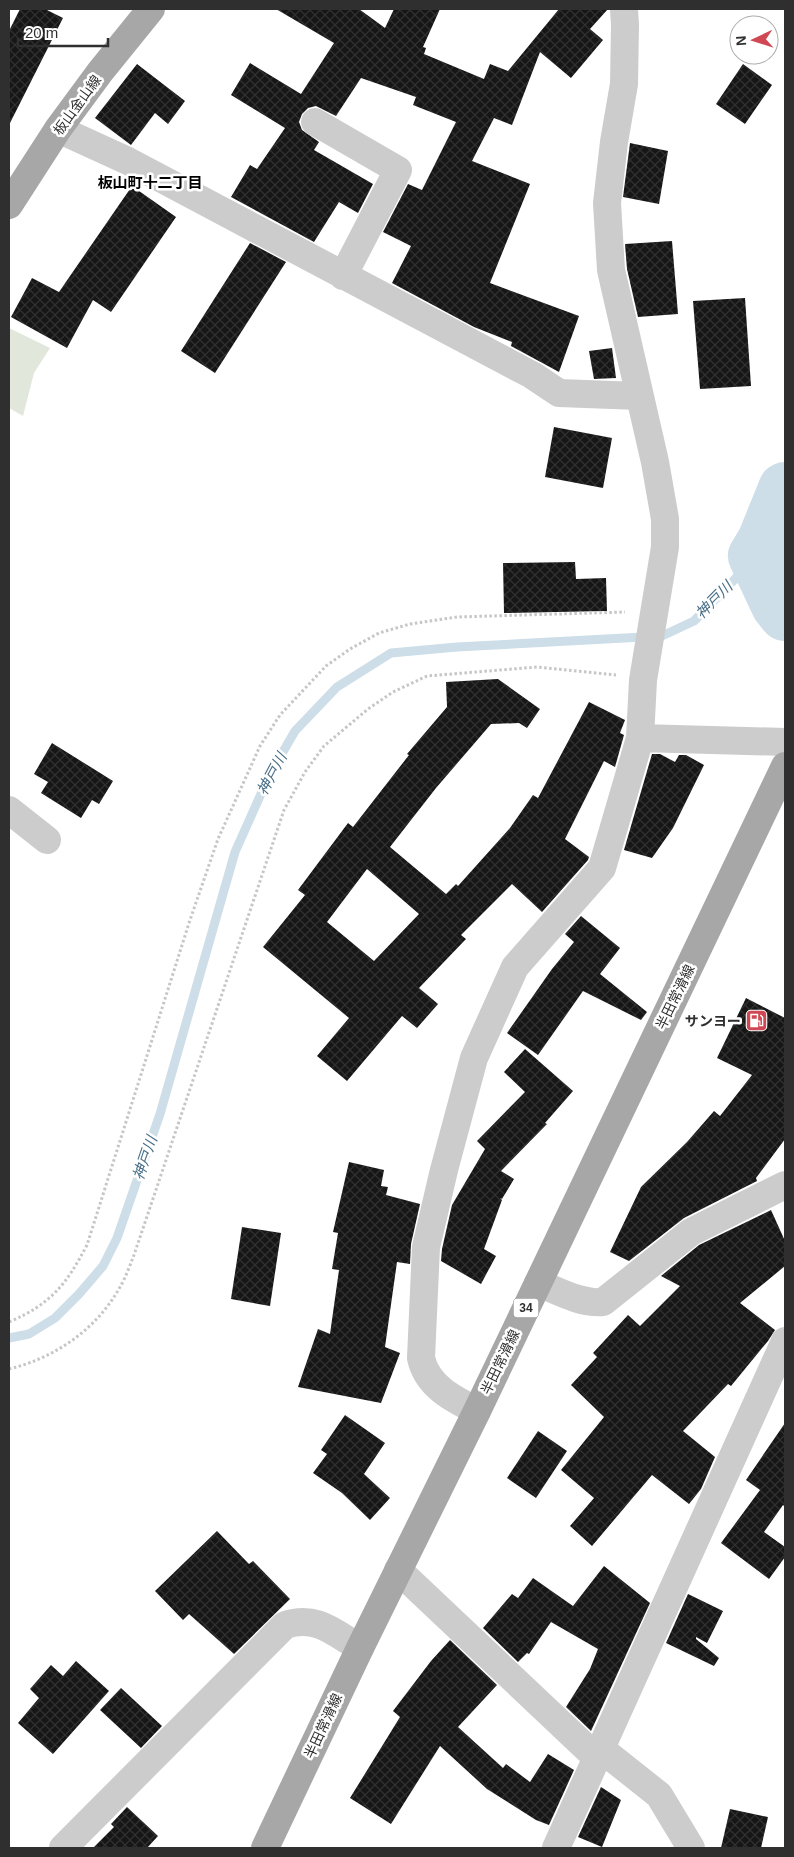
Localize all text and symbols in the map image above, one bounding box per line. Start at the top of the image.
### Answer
scale bar [18,15,108,47]
north arrow [729,15,779,65]
text: 20 m [25,24,58,41]
text: N [733,35,749,47]
street label: 板山金山線 [50,72,104,138]
district label: 板山町十二丁目 [97,174,203,191]
water label: 神戸川 [692,576,737,622]
water label: 神戸川 [253,748,291,798]
street label: 半田常滑線 [652,962,698,1032]
fuel station icon: サンヨー [745,1009,769,1033]
place label: サンヨー [685,1013,741,1029]
water label: 神戸川 [129,1132,161,1182]
road number: 34 [514,1299,538,1318]
street label: 半田常滑線 [477,1327,523,1397]
street label: 半田常滑線 [301,1691,345,1761]

